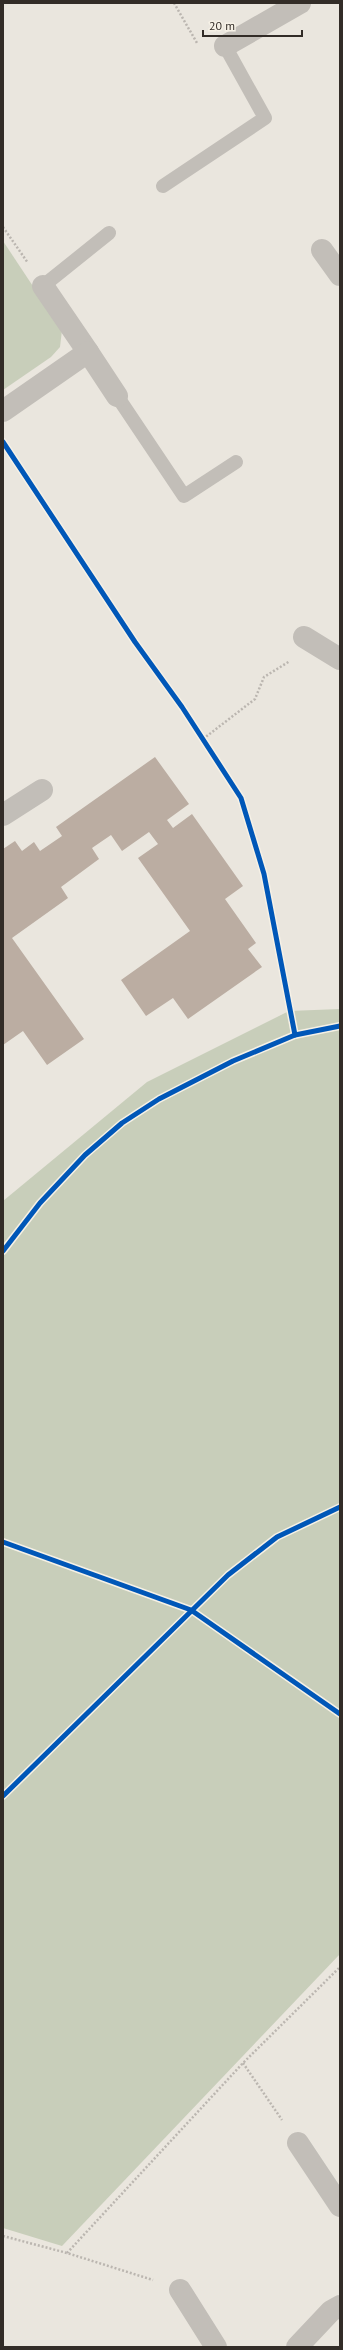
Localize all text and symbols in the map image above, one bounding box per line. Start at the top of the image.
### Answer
scale bar [203,12,302,38]
text: 20 m [209,18,235,33]

